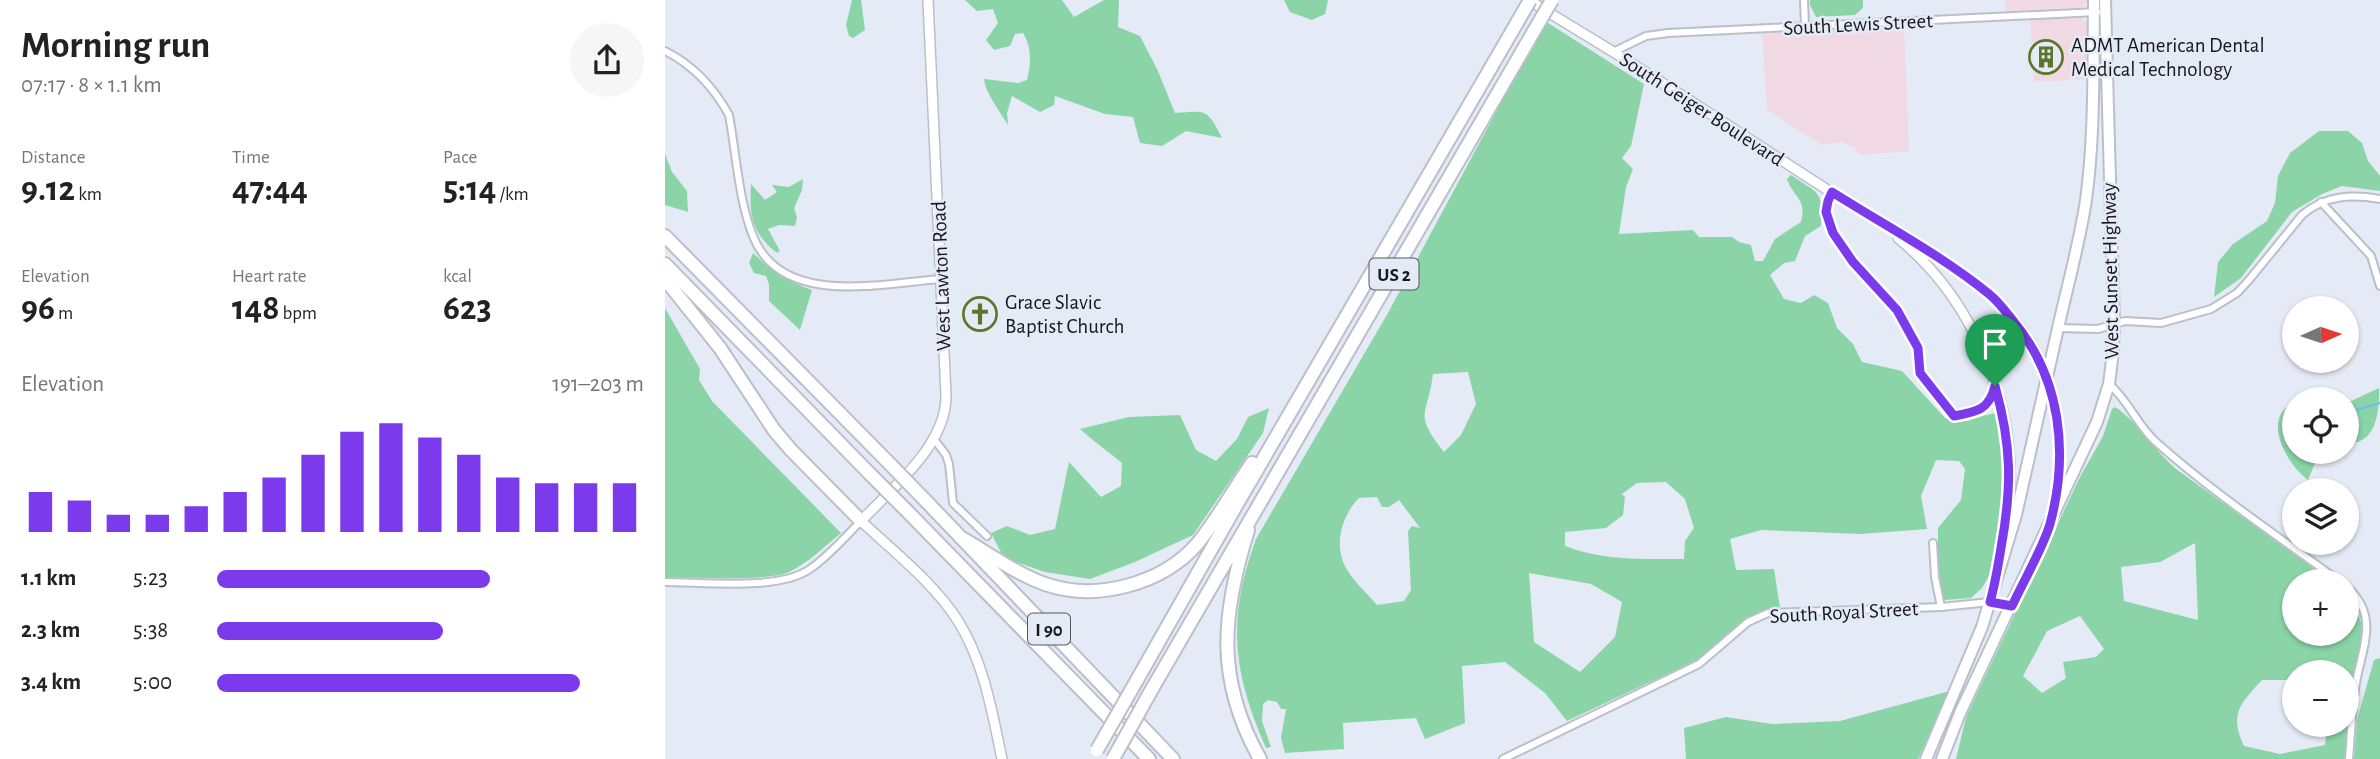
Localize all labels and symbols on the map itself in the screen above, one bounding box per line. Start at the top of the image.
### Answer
street label: South Lewis Street [1783,10,1934,39]
place label: ADMT American Dental Medical Technology [2071,35,2265,80]
building icon: ADMT American Dental Medical Technology [2027,38,2065,76]
street label: South Geiger Boulevard [1616,49,1788,170]
street label: West Sunset Highway [2098,182,2123,360]
street label: West Lawton Road [928,200,955,351]
road number: US 2 [1369,258,1419,290]
place label: Grace Slavic Baptist Church [1005,292,1125,337]
church icon: Grace Slavic Baptist Church [961,295,999,333]
north arrow [2282,296,2359,373]
pin [1965,314,2025,386]
street label: South Royal Street [1769,598,1919,627]
road number: I 90 [1028,614,1070,644]

